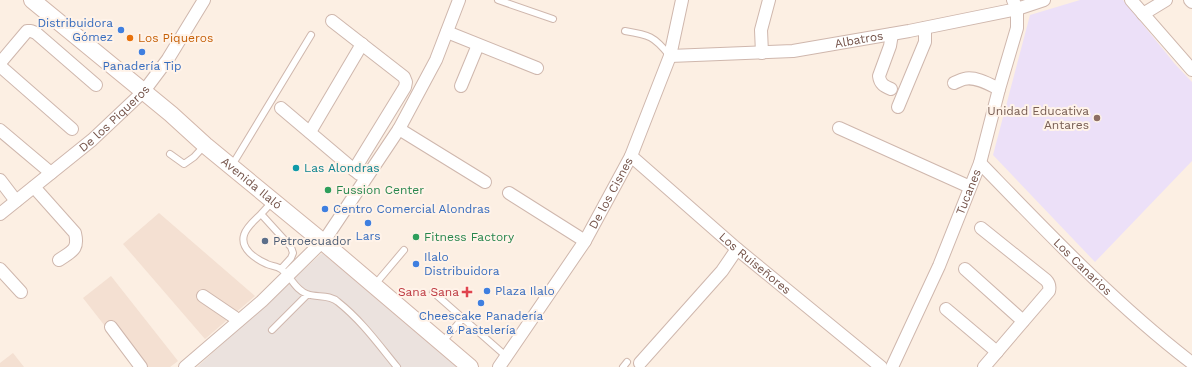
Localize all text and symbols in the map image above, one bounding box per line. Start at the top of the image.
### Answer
place label: Distribuidora Gómez [37,16,113,44]
marker: Distribuidora Gómez [116,25,126,35]
street label: Albatros [834,29,884,51]
place label: Los Piqueros [138,31,213,45]
marker: Los Piqueros [125,33,135,43]
marker: Panadería Tip [137,47,147,57]
place label: Panadería Tip [103,59,181,73]
street label: De los Piqueros [76,83,153,155]
place label: Unidad Educativa Antares [987,104,1089,132]
marker: Unidad Educativa Antares [1092,113,1102,123]
street label: Avenida Ilaló [218,154,285,212]
street label: De los Cisnes [586,155,636,231]
place label: Las Alondras [304,161,380,175]
marker: Las Alondras [291,163,301,173]
street label: Tucanes [953,167,984,217]
place label: Fussion Center [336,183,424,197]
marker: Fussion Center [323,185,333,195]
place label: Centro Comercial Alondras [333,202,490,216]
marker: Centro Comercial Alondras [320,204,330,214]
marker: Lars [363,218,373,228]
place label: Lars [356,229,380,243]
place label: Fitness Factory [424,230,515,244]
street label: Los Ruiseñores [716,230,794,297]
marker: Fitness Factory [411,232,421,242]
place label: Petroecuador [273,234,351,248]
marker: Petroecuador [260,236,270,246]
street label: Los Canarios [1051,236,1115,298]
place label: Ilalo Distribuidora [424,250,500,278]
marker: Ilalo Distribuidora [411,259,421,269]
place label: Plaza Ilalo [495,284,555,298]
place label: Sana Sana [398,285,459,299]
marker: Plaza Ilalo [482,286,492,296]
marker: Sana Sana [462,287,472,297]
marker: Cheescake Panadería & Pastelería [476,298,486,308]
place label: Cheescake Panadería & Pastelería [419,309,544,337]

